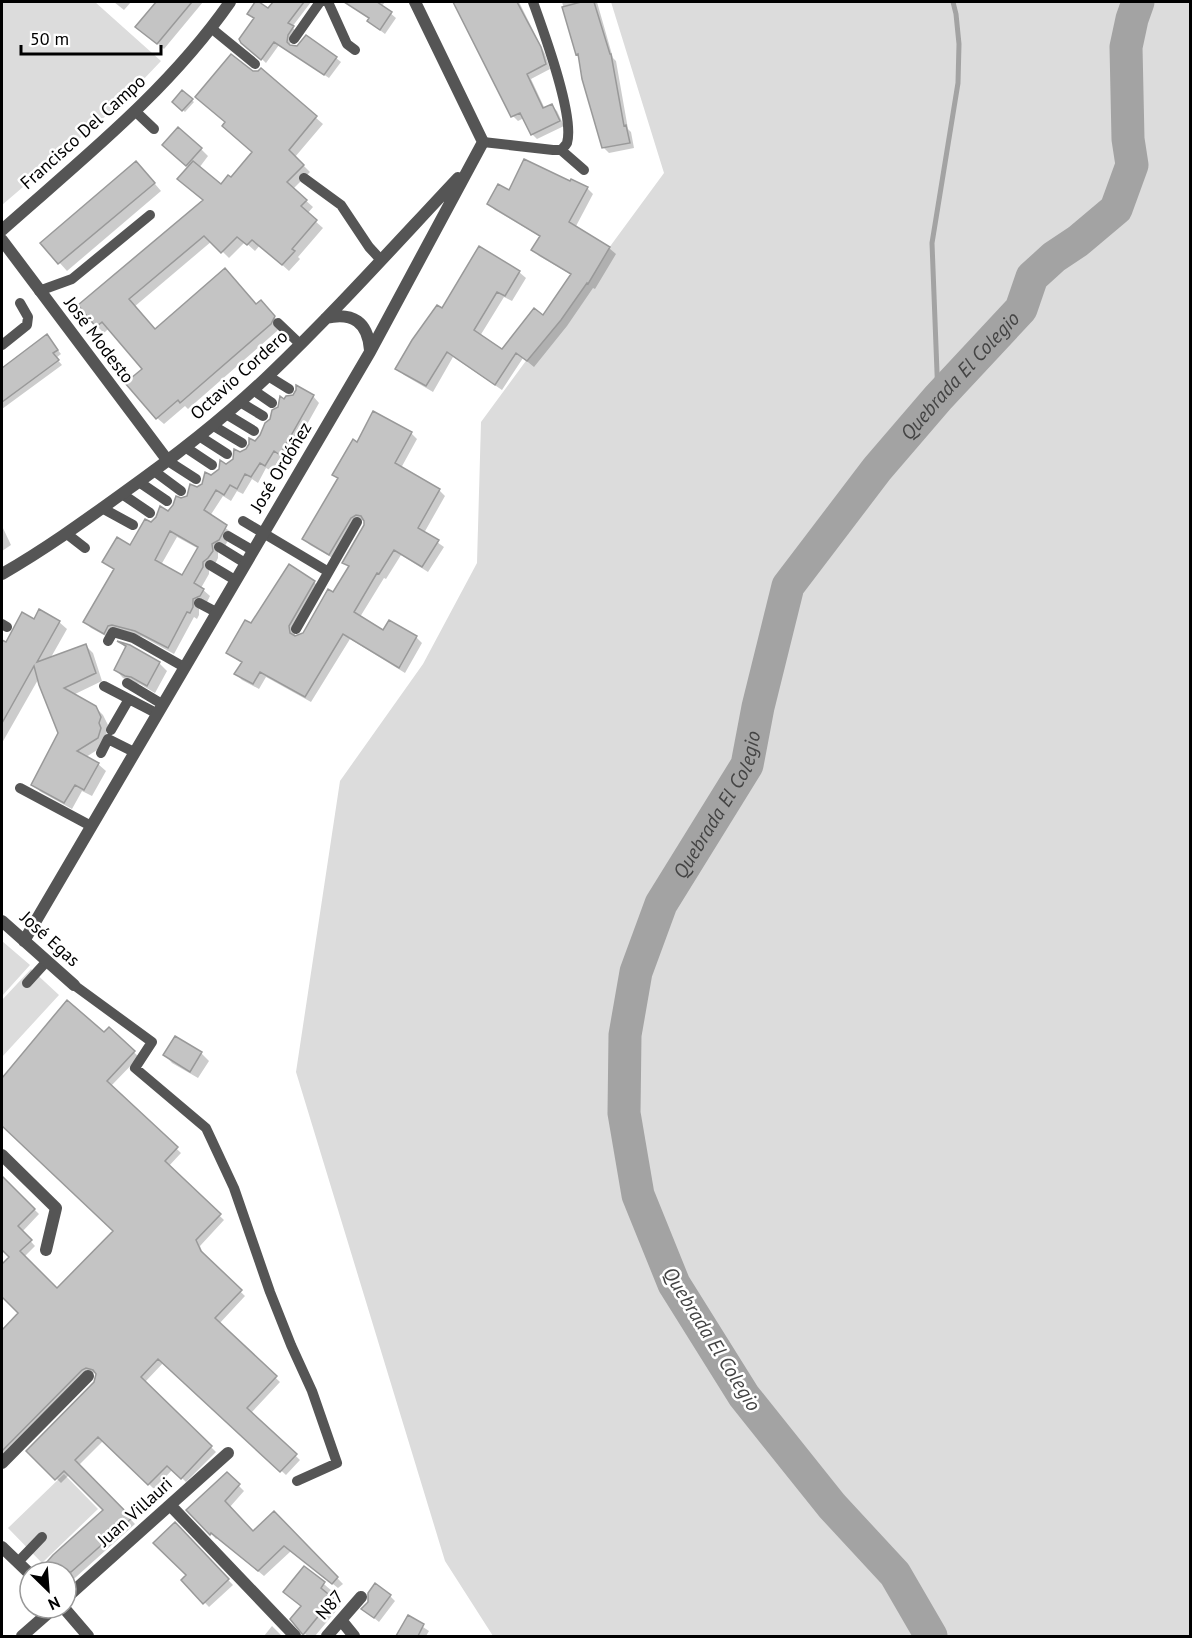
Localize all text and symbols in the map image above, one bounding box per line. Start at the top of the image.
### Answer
scale bar [21,18,160,56]
text: 50 m [30,27,69,50]
street label: Francisco Del Campo [15,69,150,194]
street label: José Modesto [59,291,139,387]
water label: Quebrada El Colegio [895,306,1025,445]
street label: Octavio Cordero [185,325,292,424]
street label: José Ordóñez [244,418,316,517]
water label: Quebrada El Colegio [667,729,766,883]
street label: José Egas [15,905,85,971]
water label: Quebrada El Colegio [657,1262,767,1416]
street label: Juan Villauri [92,1472,177,1552]
north arrow [18,1560,78,1620]
street label: N87 [311,1585,349,1624]
text: N [45,1592,63,1615]

